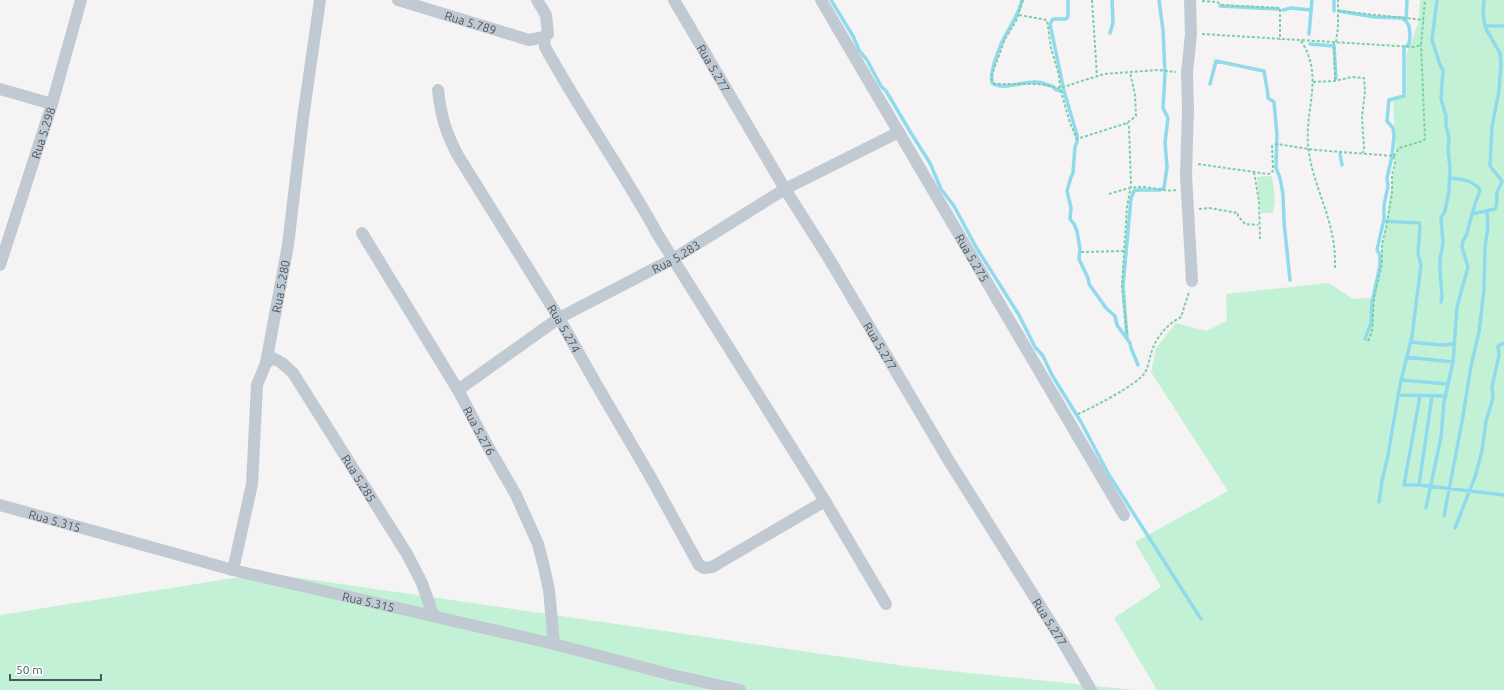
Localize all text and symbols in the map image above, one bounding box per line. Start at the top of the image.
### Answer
street label: Rua 5.789 [443,8,498,36]
street label: Rua 5.277 [695,42,733,94]
street label: Rua 5.298 [28,105,57,160]
street label: Rua 5.275 [953,231,992,284]
street label: Rua 5.283 [650,237,702,275]
street label: Rua 5.280 [269,259,292,314]
street label: Rua 5.274 [546,302,584,355]
street label: Rua 5.277 [862,320,900,372]
street label: Rua 5.276 [461,404,498,457]
street label: Rua 5.285 [339,452,379,504]
street label: Rua 5.315 [27,507,82,534]
street label: Rua 5.315 [341,589,396,614]
street label: Rua 5.277 [1031,596,1070,648]
scale bar [10,656,101,682]
text: 50 m [16,663,43,676]

